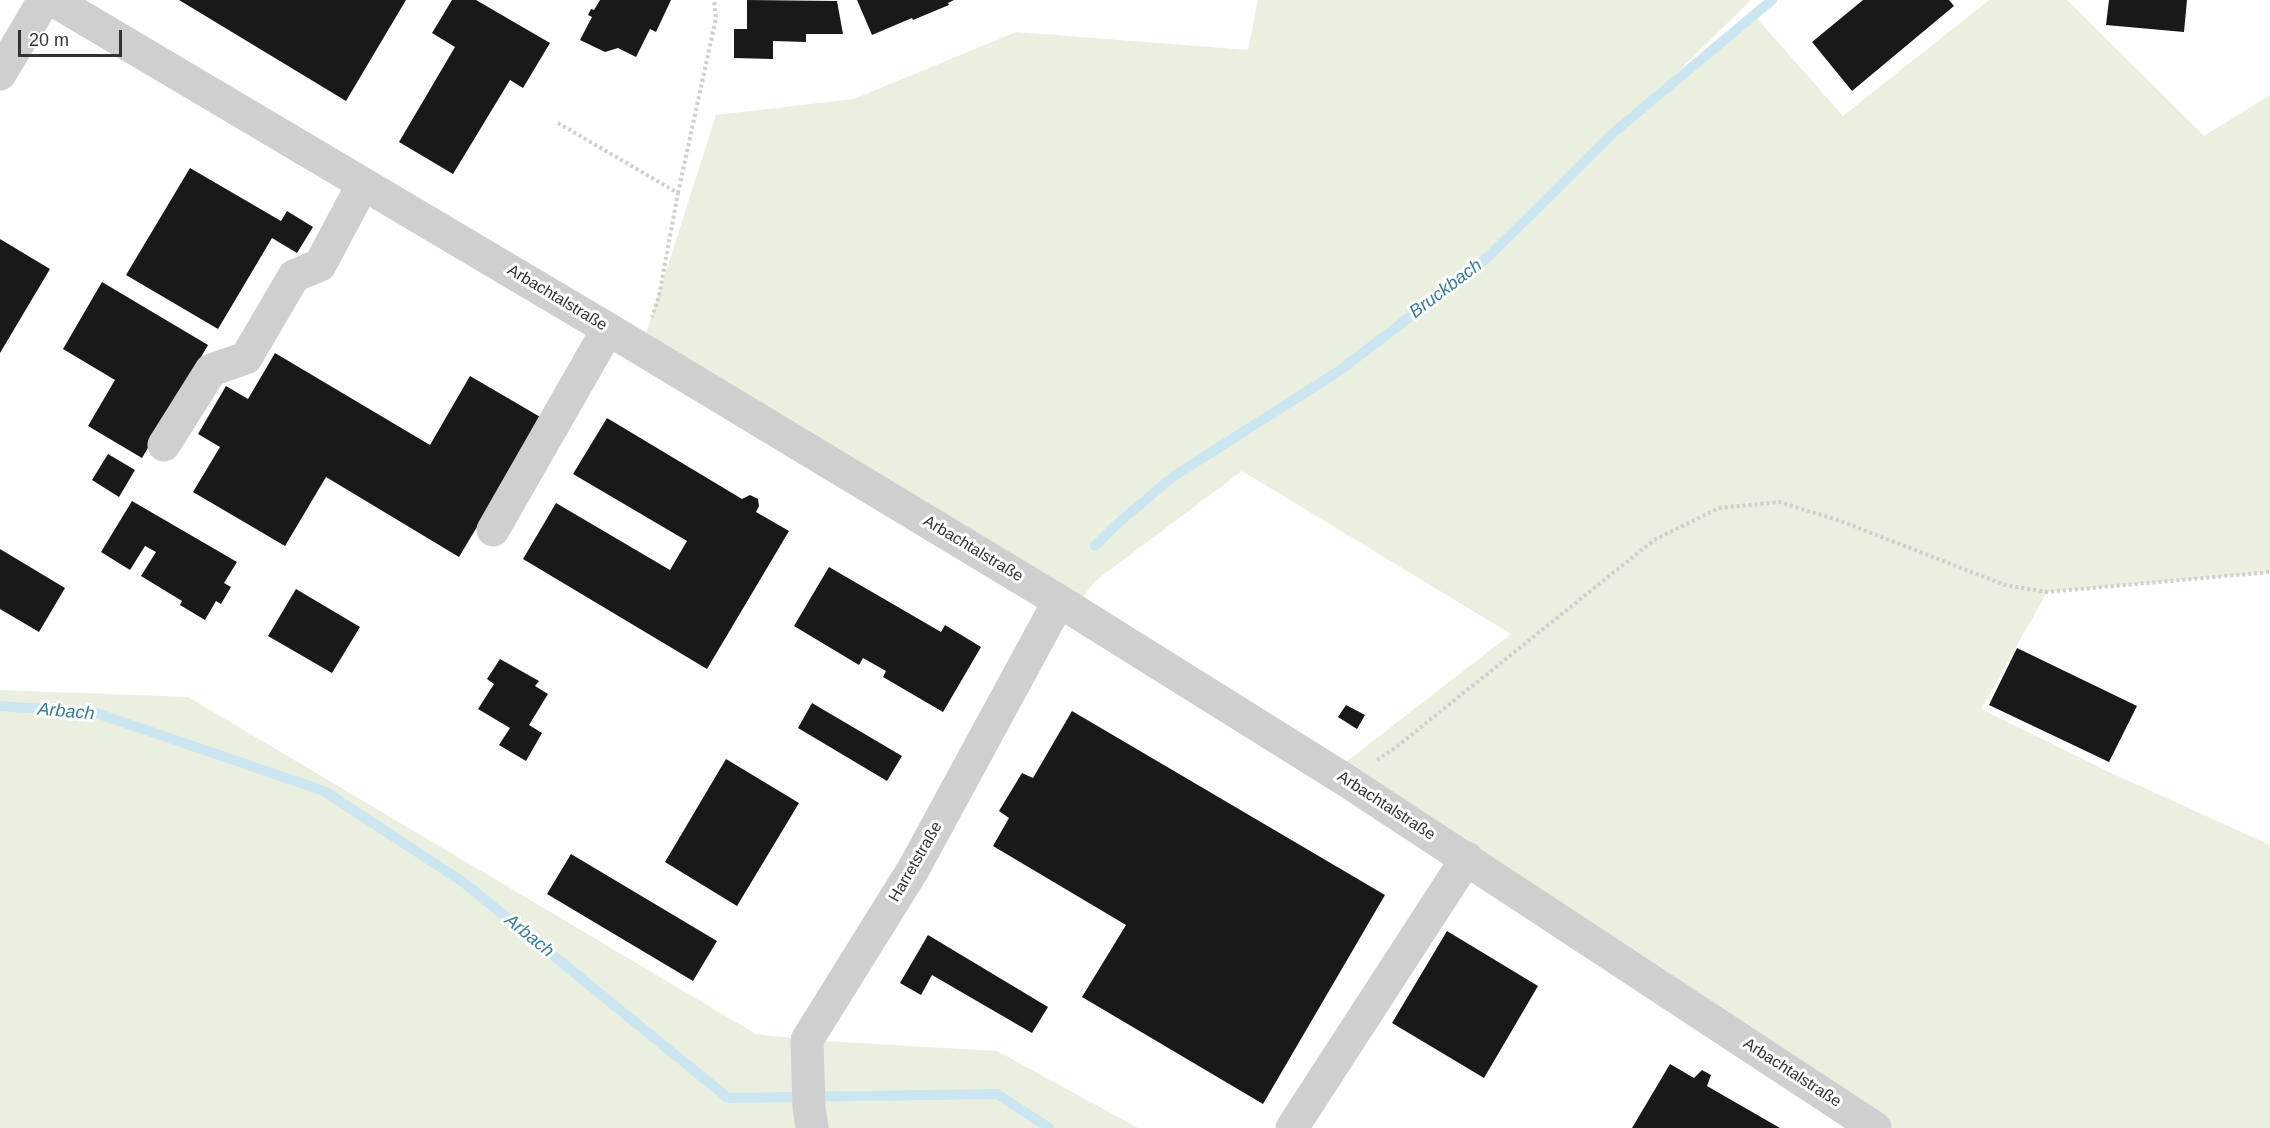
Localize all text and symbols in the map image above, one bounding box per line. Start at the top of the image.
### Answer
scale bar [21,18,124,56]
text: 20 m [29,30,69,50]
water label: Bruckbach [1406,255,1486,323]
street label: Arbachtalstraße [504,261,610,335]
street label: Arbachtalstraße [920,512,1026,586]
water label: Arbach [37,699,95,725]
street label: Arbachtalstraße [1333,767,1439,845]
street label: Harretstraße [885,818,947,906]
water label: Arbach [500,910,558,962]
street label: Arbachtalstraße [1739,1034,1845,1112]

